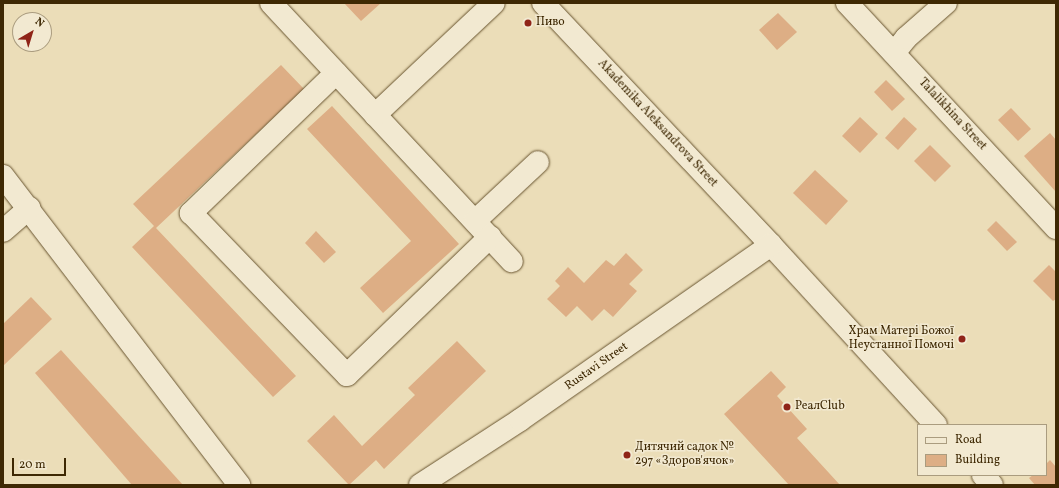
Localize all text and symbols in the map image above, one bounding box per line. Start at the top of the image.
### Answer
north arrow [12,12,52,52]
text: N [31,15,47,31]
place label: Пиво [536,16,565,30]
marker: Пиво [523,18,533,28]
street label: Akademika Aleksandrova Street [594,57,720,191]
street label: Talalikhina Street [915,76,989,154]
place label: Храм Матері Божої Неустанної Помочі [848,325,954,353]
marker: Храм Матері Божої Неустанної Помочі [957,334,967,344]
street label: Rustavi Street [563,340,631,394]
place label: РеалClub [795,400,845,414]
marker: РеалClub [782,402,792,412]
legend [917,424,1047,476]
text: Road [955,432,982,448]
place label: Дитячий садок № 297 «Здоров'ячок» [635,441,735,469]
scale bar [14,450,68,476]
marker: Дитячий садок № 297 «Здоров'ячок» [622,450,632,460]
text: Building [955,452,1000,468]
text: 20 m [19,457,46,473]

